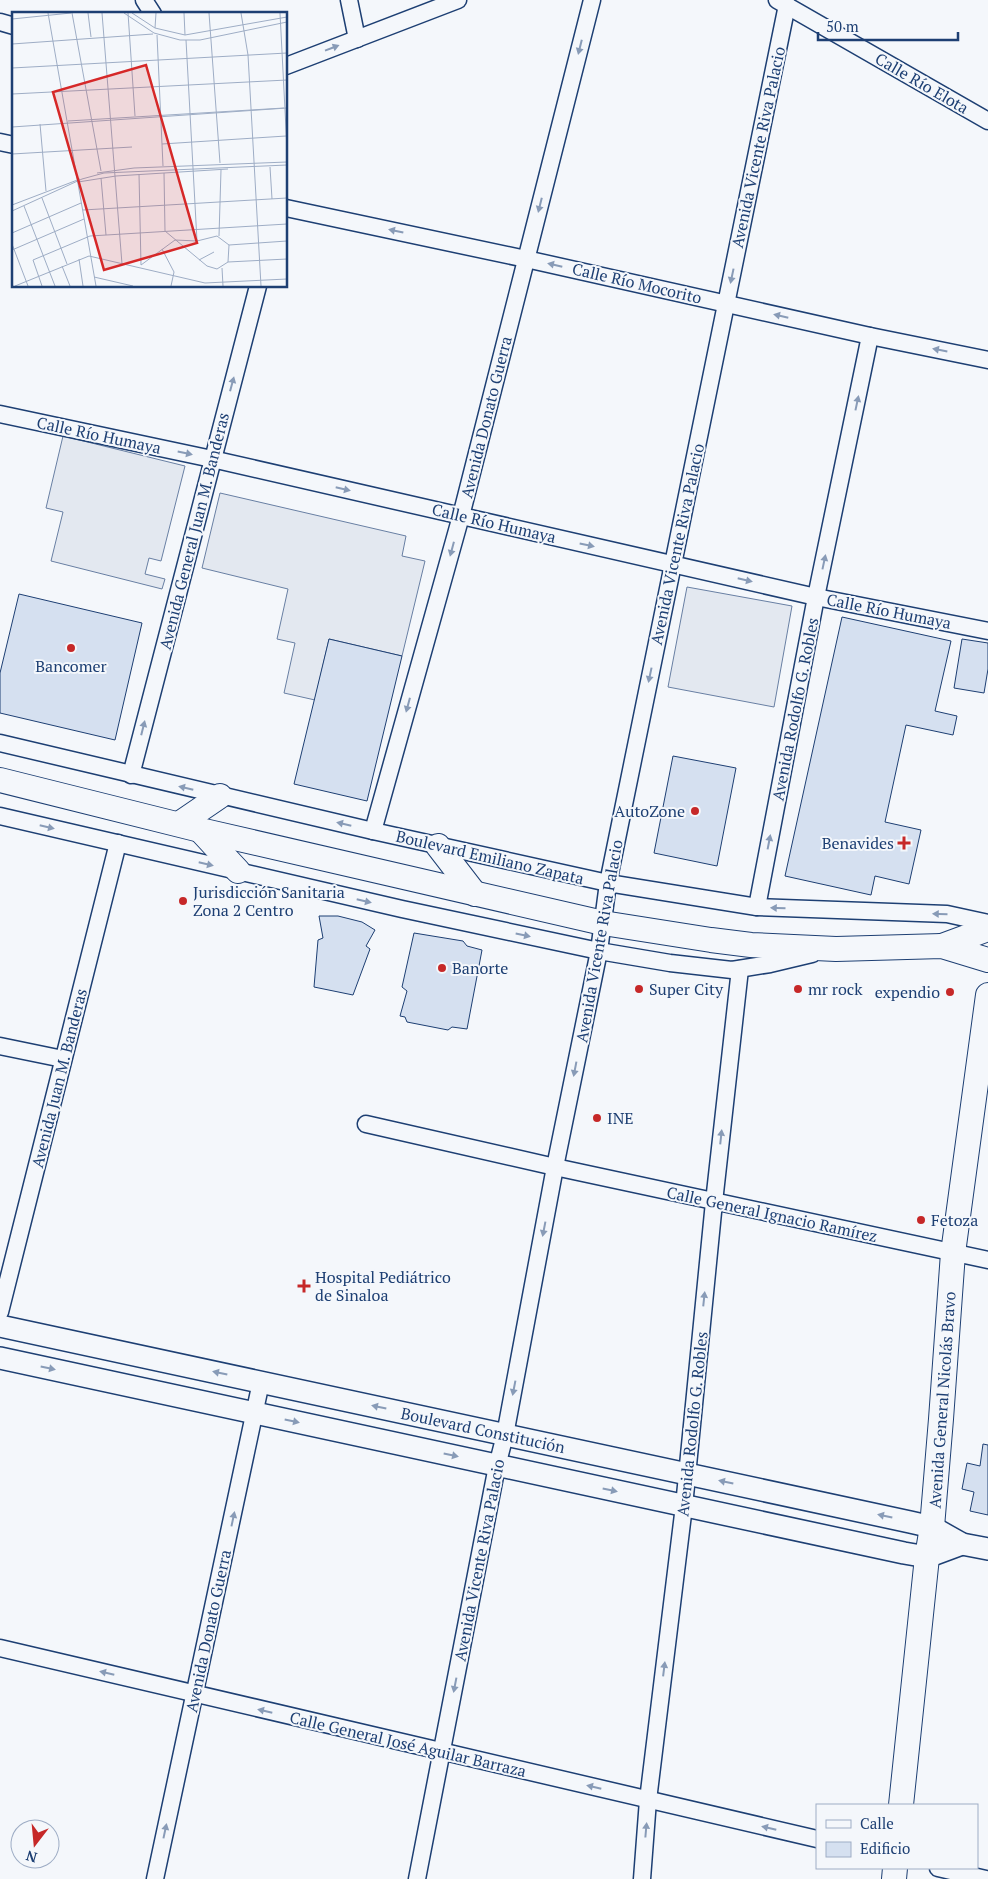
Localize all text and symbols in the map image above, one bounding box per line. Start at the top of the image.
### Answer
scale bar [818,10,958,42]
inset map [12,12,288,288]
text: 50 m [826,16,859,36]
one-way arrow [576,40,584,55]
one-way arrow [325,44,340,52]
street label: Avenida Vicente Riva Palacio [726,44,790,250]
street label: Calle Río Elota [871,47,973,119]
one-way arrow [536,197,544,212]
one-way arrow [388,227,403,235]
street label: Calle Río Mocorito [570,257,704,309]
one-way arrow [547,261,562,269]
one-way arrow [728,269,736,284]
one-way arrow [774,312,789,320]
street label: Avenida Donato Guerra [455,334,517,500]
one-way arrow [933,346,948,354]
one-way arrow [228,377,236,392]
one-way arrow [853,394,861,410]
street label: Avenida General Juan M. Banderas [154,410,234,652]
street label: Calle Río Humaya [35,411,163,459]
street label: Avenida Vicente Riva Palacio [645,441,709,647]
one-way arrow [177,449,192,457]
one-way arrow [336,485,351,493]
street label: Calle Río Humaya [430,498,558,548]
one-way arrow [447,541,455,556]
one-way arrow [579,541,595,549]
one-way arrow [820,553,828,569]
one-way arrow [738,576,753,584]
street label: Calle Río Humaya [825,588,953,634]
street label: Avenida Rodolfo G. Robles [766,616,824,802]
marker: Bancomer [65,642,77,654]
place label: Bancomer [35,655,108,677]
one-way arrow [646,668,654,683]
one-way arrow [404,698,412,713]
one-way arrow [140,720,148,735]
one-way arrow [178,784,193,792]
place label: AutoZone [614,800,685,822]
marker: AutoZone [689,805,701,817]
one-way arrow [336,820,352,828]
one-way arrow [40,823,55,831]
street label: Boulevard Emiliano Zapata [394,825,586,889]
place label: Benavides [822,832,894,854]
one-way arrow [766,833,774,849]
marker: Benavides [898,837,910,849]
street label: Avenida Vicente Riva Palacio [570,838,628,1044]
one-way arrow [198,860,213,868]
place label: Jurisdicción Sanitaria Zona 2 Centro [193,881,345,921]
marker: Jurisdicción Sanitaria Zona 2 Centro [177,895,189,907]
one-way arrow [357,897,372,905]
one-way arrow [770,903,786,911]
one-way arrow [932,910,948,918]
one-way arrow [515,931,530,939]
place label: Banorte [452,957,508,979]
marker: Banorte [436,962,448,974]
place label: Super City [649,978,724,1000]
place label: mr rock [808,978,863,1000]
place label: expendio [875,981,940,1003]
marker: Super City [633,983,645,995]
marker: mr rock [792,983,804,995]
street label: Avenida Juan M. Banderas [26,986,92,1170]
marker: expendio [944,986,956,998]
one-way arrow [571,1062,579,1077]
place label: INE [607,1107,634,1129]
marker: INE [591,1112,603,1124]
one-way arrow [717,1129,725,1145]
street label: Calle General Ignacio Ramírez [665,1181,879,1247]
place label: Fetoza [931,1209,978,1231]
marker: Fetoza [915,1214,927,1226]
one-way arrow [539,1221,547,1237]
place label: Hospital Pediátrico de Sinaloa [315,1266,451,1306]
marker: Hospital Pediátrico de Sinaloa [297,1279,311,1293]
one-way arrow [700,1290,708,1306]
street label: Avenida General Nicolás Bravo [923,1291,961,1509]
street label: Avenida Rodolfo G. Robles [671,1330,713,1518]
one-way arrow [40,1364,55,1372]
one-way arrow [211,1369,227,1377]
one-way arrow [509,1381,517,1397]
street label: Boulevard Constitución [399,1402,568,1458]
one-way arrow [370,1403,386,1411]
one-way arrow [284,1417,300,1425]
one-way arrow [443,1452,459,1460]
street label: Avenida Vicente Riva Palacio [449,1457,509,1663]
one-way arrow [718,1478,733,1486]
one-way arrow [602,1486,617,1494]
one-way arrow [229,1511,237,1526]
one-way arrow [877,1512,892,1520]
street label: Avenida Donato Guerra [180,1548,236,1714]
one-way arrow [660,1661,668,1677]
one-way arrow [100,1669,115,1677]
one-way arrow [450,1677,458,1693]
street label: Calle General José Aguilar Barraza [288,1706,528,1782]
one-way arrow [258,1707,273,1715]
one-way arrow [586,1783,602,1791]
legend [816,1804,978,1869]
text: Calle [860,1813,894,1833]
north arrow [10,1819,60,1869]
one-way arrow [642,1822,650,1838]
one-way arrow [161,1824,169,1839]
one-way arrow [762,1824,777,1832]
text: Edificio [860,1838,910,1858]
text: N [23,1846,39,1868]

